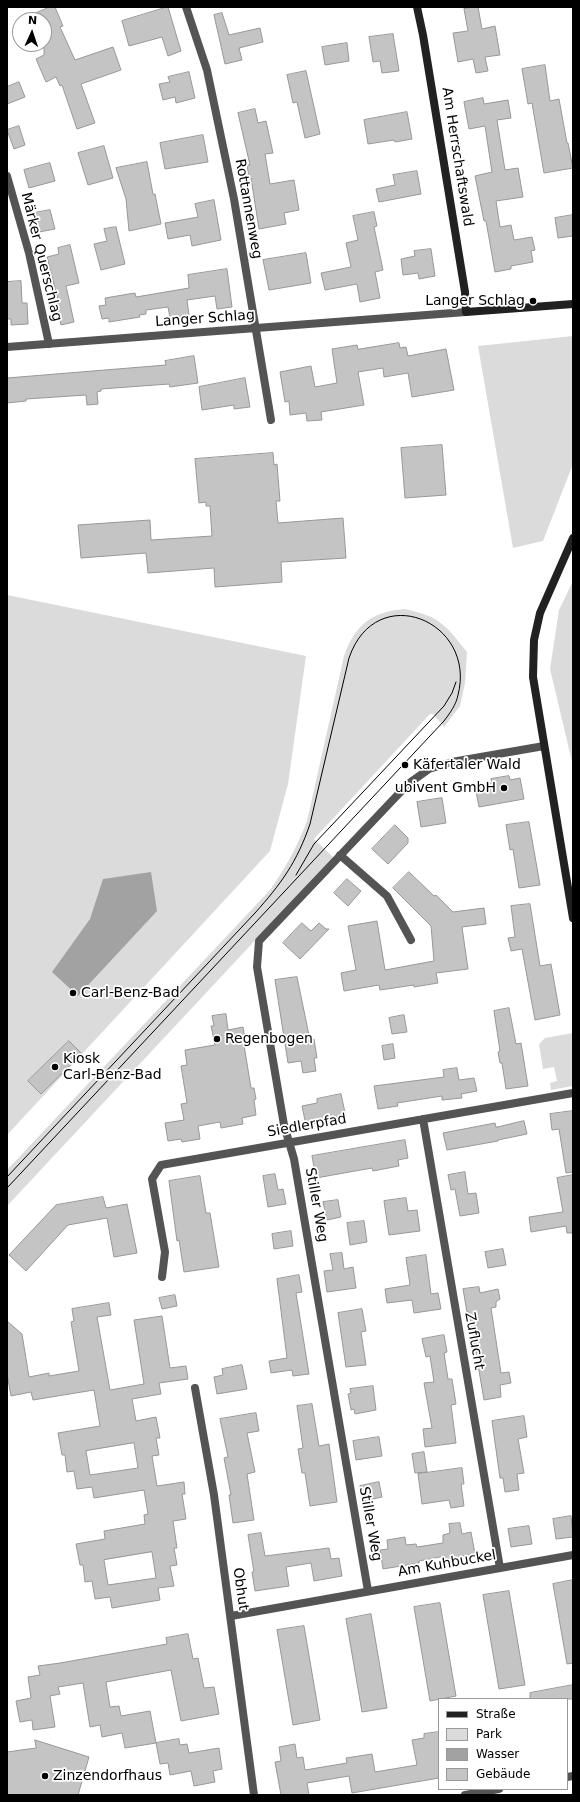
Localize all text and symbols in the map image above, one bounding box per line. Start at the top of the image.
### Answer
north arrow [12,12,52,52]
text: N [28,14,38,27]
street label: Am Herrschaftswald [438,86,476,228]
street label: Rottannenweg [231,158,265,260]
street label: Märker Querschlag [17,191,65,323]
place label: Langer Schlag [425,293,525,309]
marker: Langer Schlag [528,296,538,306]
street label: Langer Schlag [155,307,255,331]
place label: Käfertaler Wald [413,757,521,773]
marker: Käfertaler Wald [400,760,410,770]
place label: ubivent GmbH [395,780,496,796]
marker: ubivent GmbH [499,783,509,793]
place label: Carl-Benz-Bad [81,985,180,1001]
marker: Carl-Benz-Bad [68,988,78,998]
place label: Regenbogen [225,1031,313,1047]
marker: Regenbogen [212,1034,222,1044]
place label: Kiosk Carl-Benz-Bad [63,1051,162,1084]
marker: Kiosk Carl-Benz-Bad [50,1062,60,1072]
street label: Siedlerpfad [266,1111,348,1141]
street label: Stiller Weg [301,1166,331,1244]
street label: Zuflucht [461,1311,487,1371]
street label: Stiller Weg [355,1485,385,1563]
street label: Am Kuhbuckel [397,1547,497,1581]
street label: Obhut [229,1566,251,1612]
legend [438,1698,568,1790]
text: Straße [476,1707,516,1721]
text: Park [476,1727,502,1741]
text: Wasser [476,1747,519,1761]
text: Gebäude [476,1767,530,1781]
place label: Zinzendorfhaus [53,1768,162,1784]
marker: Zinzendorfhaus [40,1771,50,1781]

